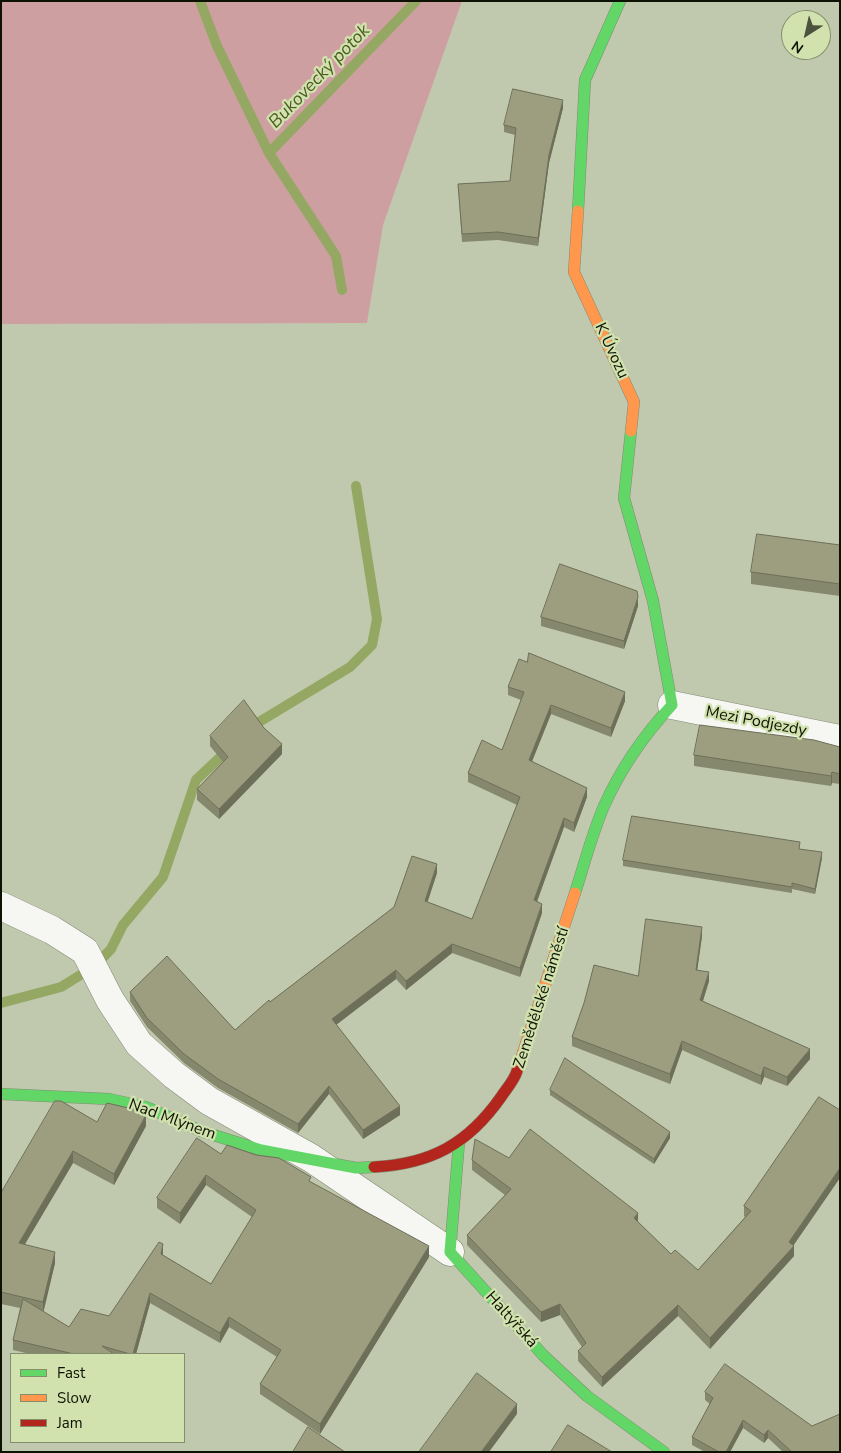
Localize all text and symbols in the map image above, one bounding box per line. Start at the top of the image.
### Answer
north arrow [781,10,831,60]
water label: Bukovecký potok [265,21,375,133]
text: N [788,36,807,58]
street label: K Úvozu [590,320,632,382]
street label: Mezi Podjezdy [704,703,808,741]
street label: Zemědělské náměstí [510,925,574,1071]
street label: Nad Mlýnem [126,1095,218,1145]
street label: Haltýřská [481,1288,541,1352]
legend [10,1353,185,1443]
text: Fast [57,1363,85,1383]
text: Slow [57,1388,91,1408]
text: Jam [57,1413,83,1433]

